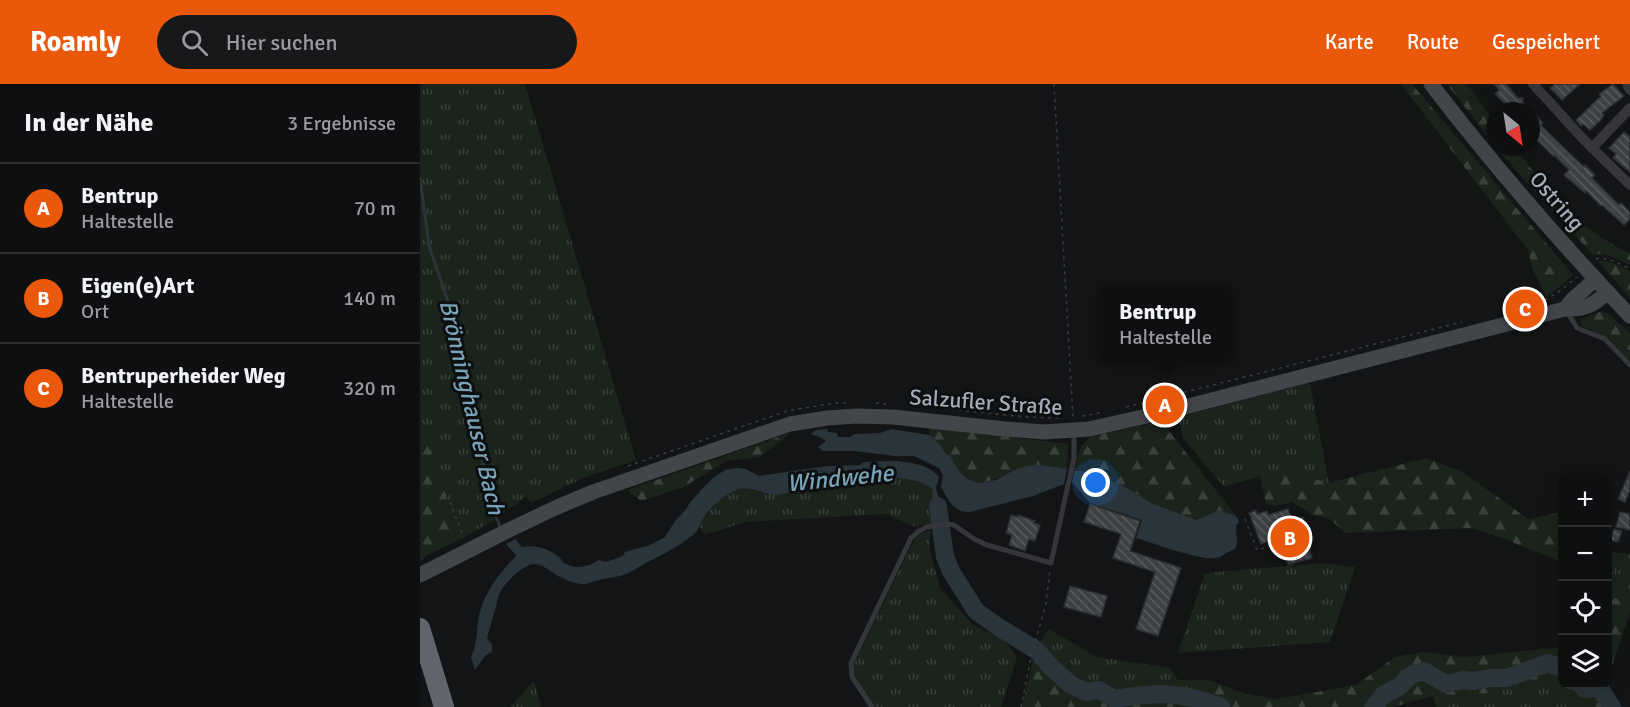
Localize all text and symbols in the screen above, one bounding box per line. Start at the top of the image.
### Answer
search box [157,15,577,69]
text: Roamly [30,25,121,59]
icon: search [178,26,211,59]
text: Hier suchen [226,29,337,56]
text: Karte [1325,29,1374,55]
text: Route [1407,29,1459,55]
text: Gespeichert [1492,29,1600,55]
north arrow [1486,102,1540,156]
text: In der Nähe [24,107,154,139]
text: 3 Ergebnisse [287,111,396,136]
street label: Ostring [1524,166,1590,236]
text: Bentrup [81,182,158,209]
text: A [37,196,50,221]
text: 70 m [354,196,396,221]
text: Haltestelle [81,209,174,234]
text: Eigen(e)Art [81,272,194,299]
popup [1098,285,1233,363]
text: B [37,286,50,311]
text: 140 m [343,286,396,311]
pin: C [1506,286,1544,332]
water label: Brönninghauser Bach [433,297,512,518]
text: Bentrup [1119,298,1196,325]
text: Ort [81,299,109,324]
text: Haltestelle [1119,325,1212,350]
text: Bentruperheider Weg [81,362,286,389]
text: C [37,376,50,401]
text: 320 m [343,376,396,401]
pin: A [1146,382,1184,428]
street label: Salzufler Straße [909,383,1063,421]
text: Haltestelle [81,389,174,414]
water label: Windwehe [785,457,896,499]
your location [1081,468,1110,497]
map controls [1558,473,1612,689]
button: + [1558,473,1612,527]
pin: B [1270,516,1310,560]
button: − [1558,527,1612,581]
button: locate [1558,581,1612,635]
button: layers [1558,635,1612,689]

